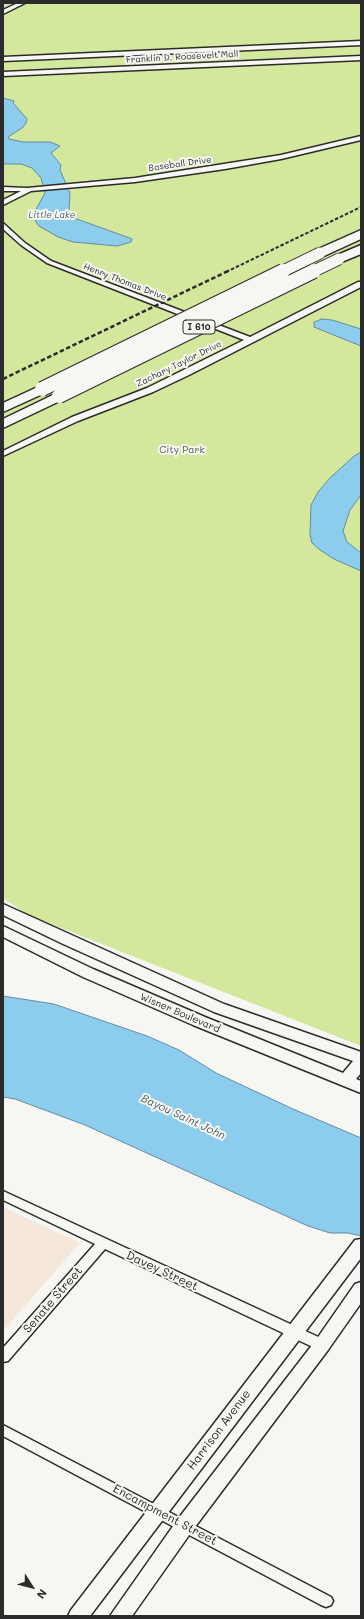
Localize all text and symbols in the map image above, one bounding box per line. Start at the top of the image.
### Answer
street label: Franklin D. Roosevelt Mall [125,49,239,65]
street label: Baseball Drive [148,154,212,174]
water label: Little Lake [29,210,75,220]
street label: Henry Thomas Drive [82,261,168,303]
road number: I 610 [183,320,215,334]
street label: Zachary Taylor Drive [134,339,224,389]
park label: City Park [159,444,205,456]
street label: Wisner Boulevard [138,991,222,1035]
water label: Bayou Saint John [139,1092,227,1142]
street label: Davey Street [124,1248,200,1294]
street label: Senate Street [20,1264,86,1336]
street label: Harrison Avenue [184,1387,254,1473]
street label: Encampment Street [110,1481,220,1549]
north arrow [12,1567,52,1607]
text: N [34,1587,51,1602]

